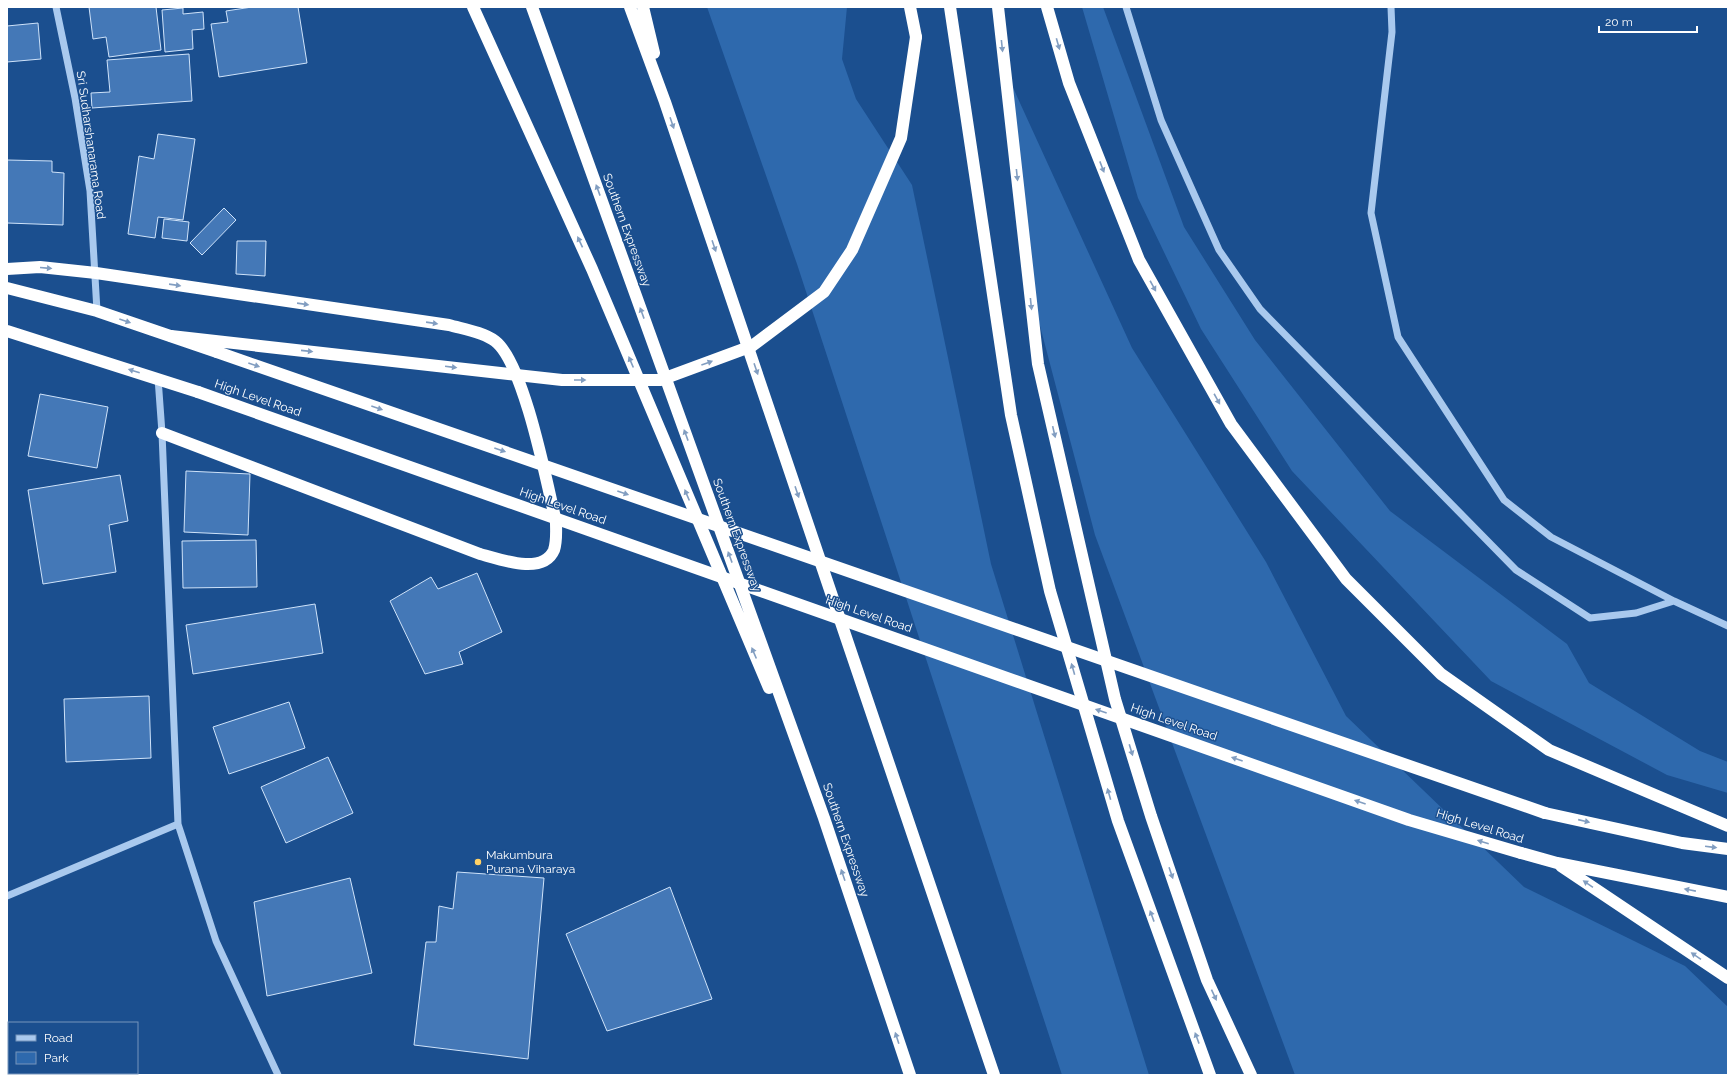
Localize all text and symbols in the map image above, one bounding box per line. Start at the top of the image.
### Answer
scale bar [1599,8,1697,34]
text: 20 m [1605,15,1633,29]
one-way arrow [1055,39,1061,51]
one-way arrow [999,40,1005,52]
street label: Sri Sudharshanarama Road [74,70,108,220]
one-way arrow [670,117,676,129]
one-way arrow [1100,161,1106,173]
one-way arrow [1013,169,1020,181]
street label: Southern Expressway [600,171,654,289]
one-way arrow [594,184,600,196]
one-way arrow [577,237,583,248]
one-way arrow [711,240,717,252]
one-way arrow [40,265,52,272]
one-way arrow [1150,280,1157,292]
one-way arrow [169,282,181,288]
one-way arrow [1028,298,1034,310]
one-way arrow [297,301,309,307]
one-way arrow [638,306,644,318]
one-way arrow [120,318,132,324]
one-way arrow [426,320,438,326]
one-way arrow [301,348,314,354]
one-way arrow [628,355,634,367]
one-way arrow [701,359,713,365]
one-way arrow [248,362,260,368]
one-way arrow [753,363,759,375]
one-way arrow [445,364,457,370]
one-way arrow [128,368,140,374]
street label: High Level Road [213,377,303,419]
one-way arrow [574,377,587,383]
one-way arrow [1214,393,1221,405]
one-way arrow [371,405,383,411]
one-way arrow [1051,426,1057,438]
one-way arrow [682,429,688,441]
one-way arrow [494,448,506,454]
street label: Southern Expressway [710,476,764,594]
street label: High Level Road [518,485,608,527]
one-way arrow [795,486,801,498]
one-way arrow [684,488,690,500]
one-way arrow [617,490,629,496]
one-way arrow [726,551,732,563]
street label: High Level Road [824,593,914,635]
one-way arrow [751,647,757,659]
one-way arrow [1070,663,1076,675]
street label: High Level Road [1129,701,1219,743]
one-way arrow [1095,708,1107,714]
one-way arrow [1128,744,1134,756]
one-way arrow [1231,755,1243,761]
street label: Southern Expressway [820,781,872,899]
one-way arrow [1106,787,1112,799]
one-way arrow [1353,799,1365,805]
street label: High Level Road [1435,806,1525,846]
one-way arrow [1577,819,1590,825]
one-way arrow [1477,839,1489,845]
one-way arrow [1705,844,1717,850]
place label: Makumbura Purana Viharaya [486,848,575,876]
marker: Makumbura Purana Viharaya [473,857,483,867]
one-way arrow [840,868,846,880]
one-way arrow [1168,868,1174,880]
one-way arrow [1583,880,1593,888]
one-way arrow [1684,886,1696,892]
one-way arrow [1149,910,1155,922]
one-way arrow [1690,952,1701,960]
one-way arrow [1211,990,1217,1001]
legend [8,1022,138,1074]
text: Road [44,1031,73,1045]
one-way arrow [894,1032,900,1044]
one-way arrow [1194,1032,1200,1044]
text: Park [44,1051,69,1065]

